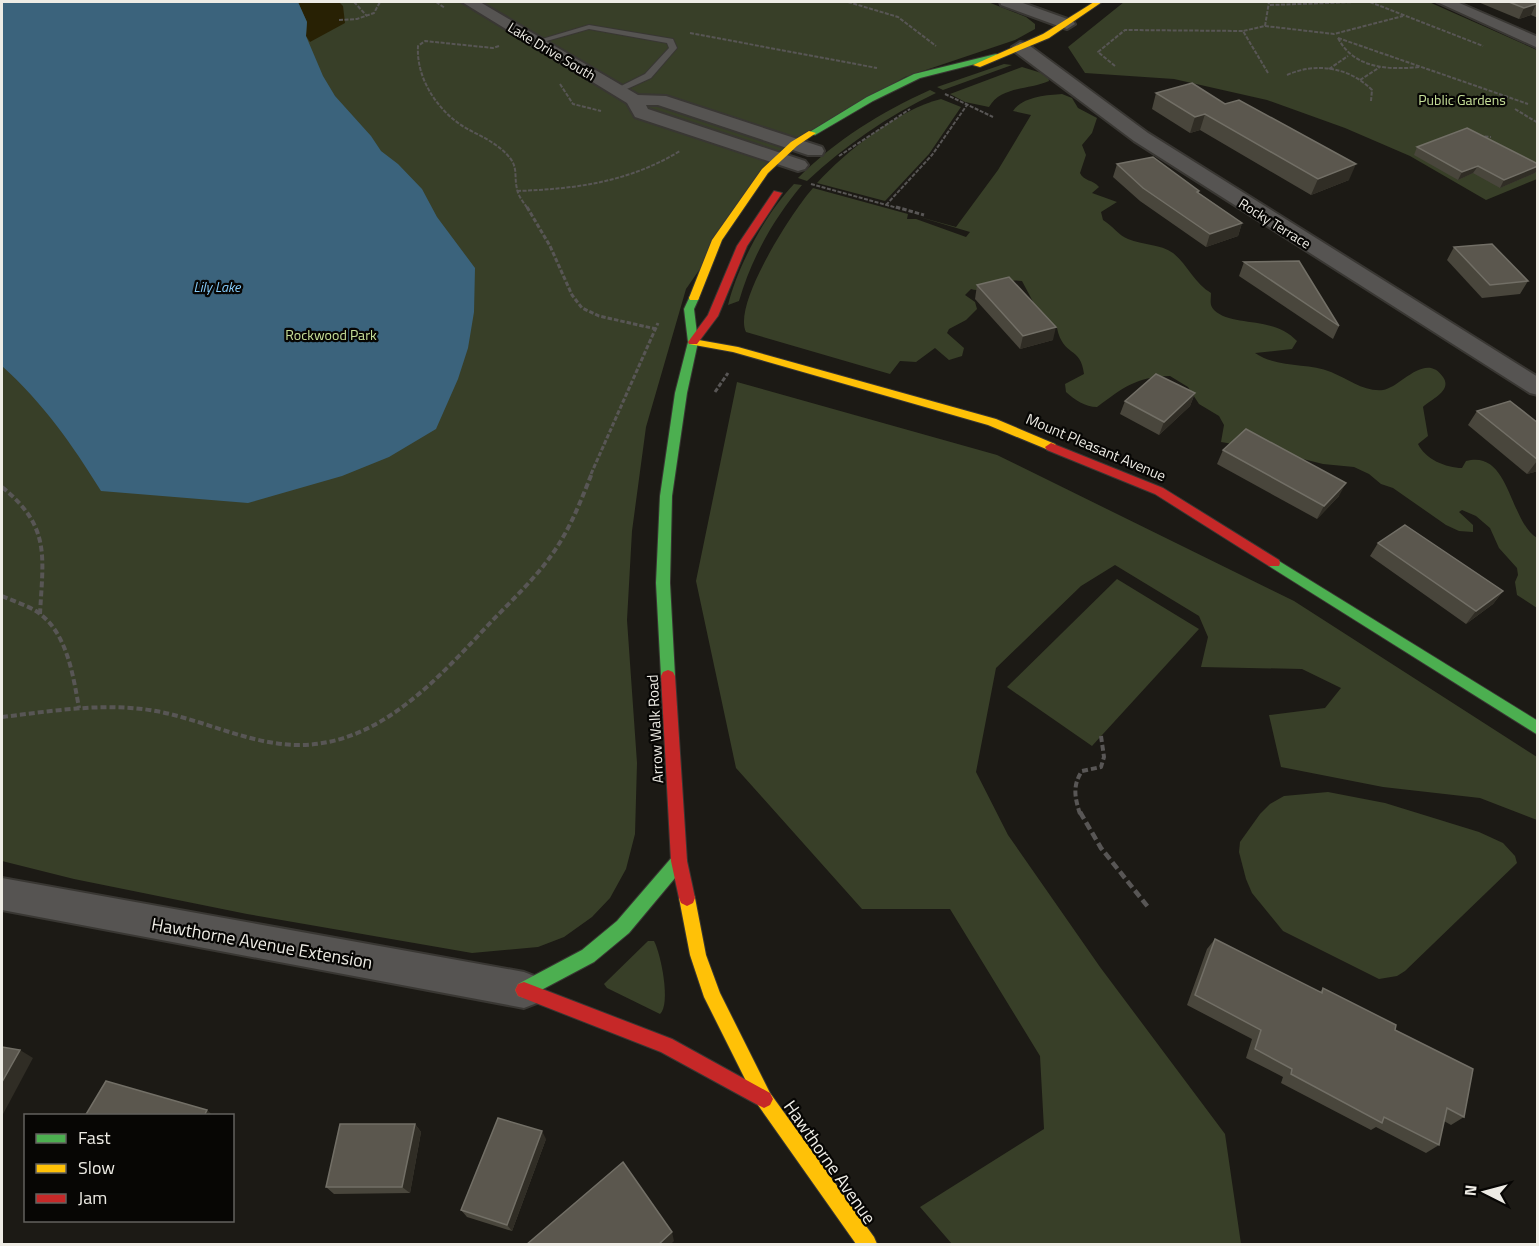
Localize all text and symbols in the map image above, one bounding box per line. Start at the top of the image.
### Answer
street label: Lake Drive South [504,17,600,85]
park label: Public Gardens [1418,89,1506,110]
street label: Rocky Terrace [1235,193,1315,253]
water label: Lily Lake [194,276,242,297]
park label: Rockwood Park [285,324,377,345]
street label: Mount Pleasant Avenue [1022,407,1170,487]
street label: Arrow Walk Road [641,674,669,784]
street label: Hawthorne Avenue Extension [149,910,375,976]
street label: Hawthorne Avenue [777,1095,883,1229]
legend [24,1114,234,1222]
text: Fast [78,1124,111,1151]
text: Slow [78,1154,115,1181]
north arrow [1455,1162,1515,1222]
text: Jam [78,1184,107,1211]
text: N [1458,1184,1483,1197]

